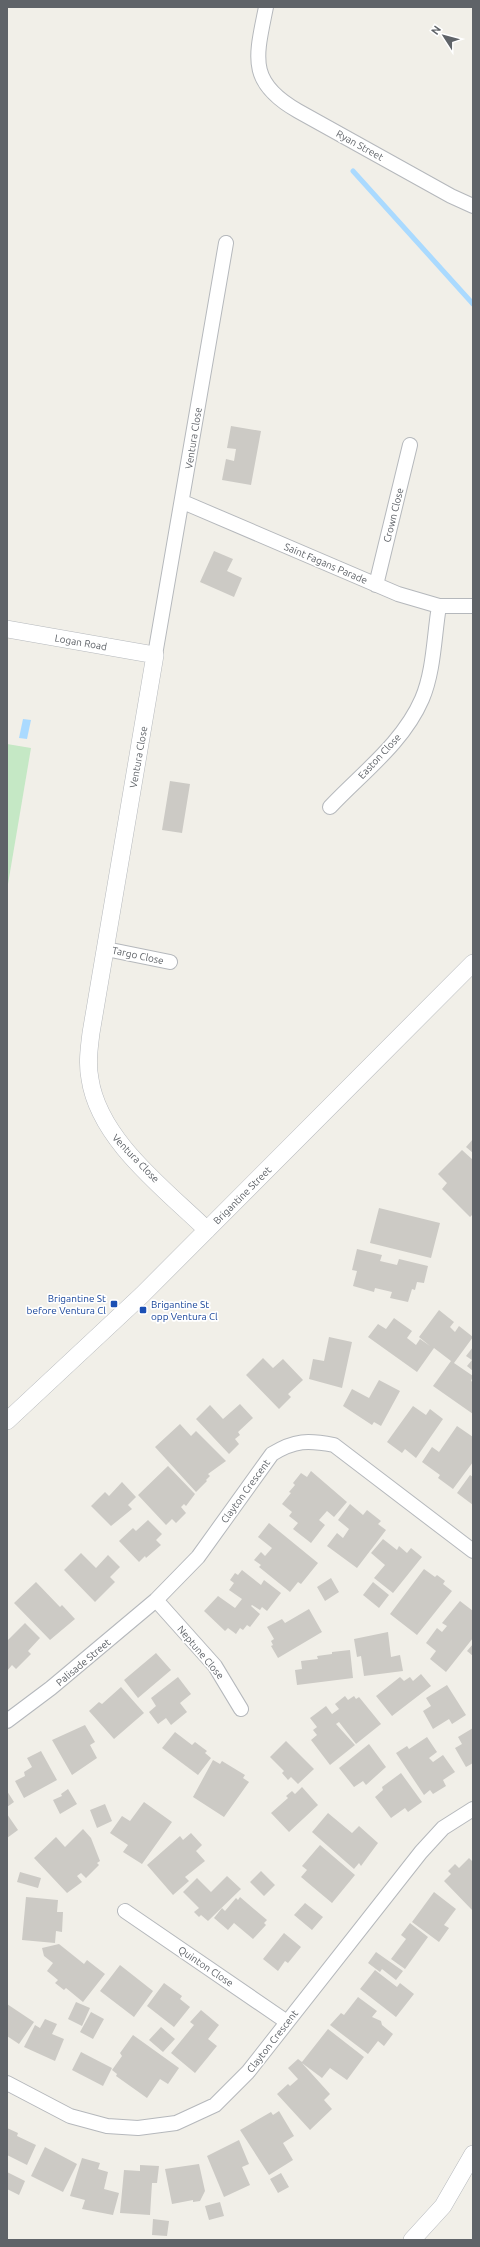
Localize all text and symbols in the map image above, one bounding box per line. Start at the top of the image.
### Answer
north arrow [424,16,464,56]
text: N [429,23,443,37]
street label: Ryan Street [334,128,385,163]
street label: Ventura Close [183,406,204,470]
street label: Crown Close [381,487,406,544]
street label: Saint Fagans Parade [283,541,369,586]
street label: Logan Road [54,632,108,653]
street label: Ventura Close [128,725,149,789]
street label: Easton Close [356,732,403,781]
street label: Targo Close [111,945,165,966]
street label: Ventura Close [110,1132,161,1185]
street label: Brigantine Street [211,1164,273,1226]
place label: Brigantine St before Ventura Cl [27,1293,106,1316]
marker: Brigantine St before Ventura Cl [109,1299,119,1309]
place label: Brigantine St opp Ventura Cl [151,1299,218,1322]
marker: Brigantine St opp Ventura Cl [138,1305,148,1315]
street label: Clayton Crescent [219,1457,272,1525]
street label: Neptune Close [175,1623,226,1681]
street label: Palisade Street [54,1637,113,1688]
street label: Quinton Close [176,1944,235,1989]
street label: Clayton Crescent [245,2008,300,2075]

